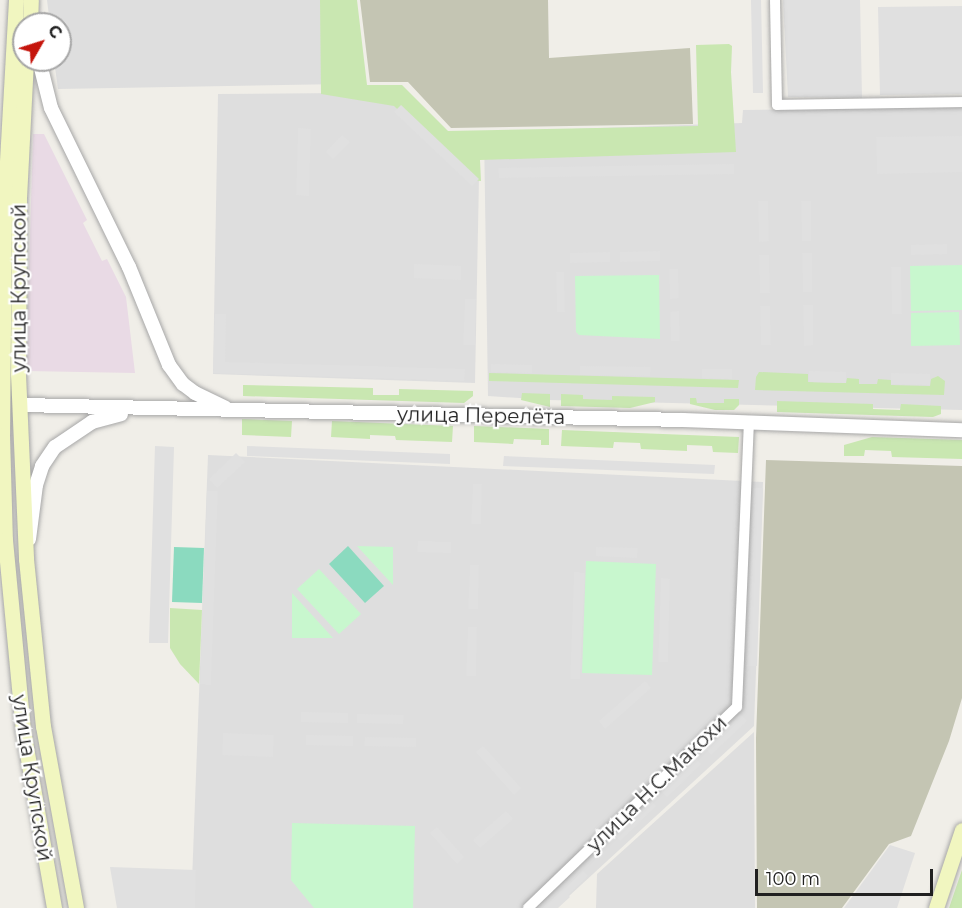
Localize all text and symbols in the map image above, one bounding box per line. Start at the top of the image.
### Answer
north arrow [12,12,72,72]
text: С [44,21,66,42]
street label: улица Крупской [7,204,31,372]
street label: улица Перелёта [397,403,565,429]
street label: улица Крупской [7,693,57,863]
street label: улица Н.С.Макохи [582,711,732,857]
scale bar [758,857,936,895]
text: 100 m [766,868,820,890]

